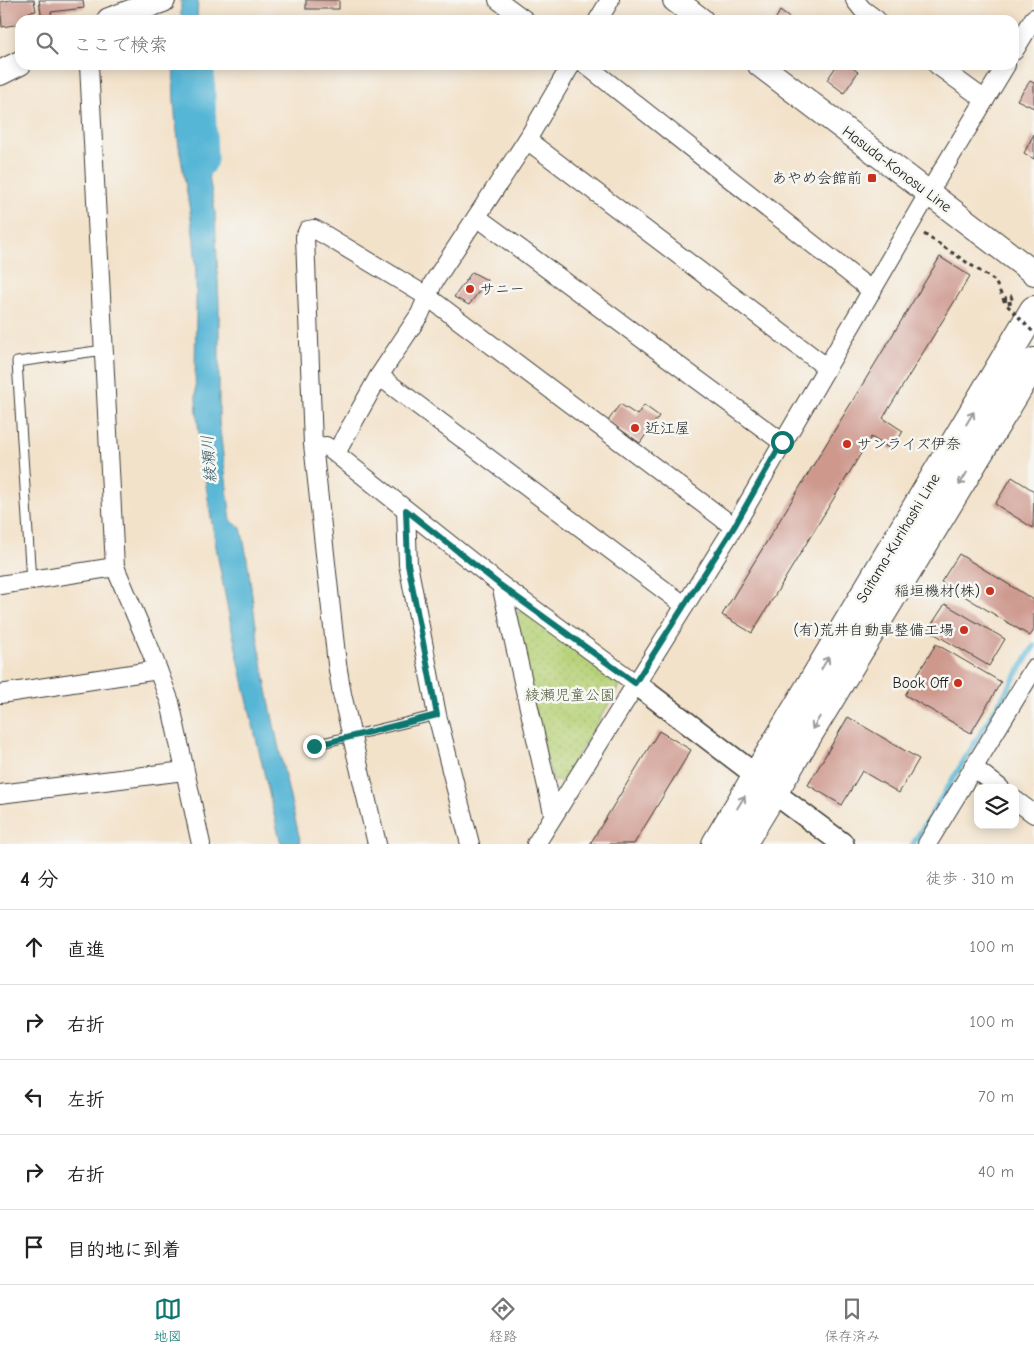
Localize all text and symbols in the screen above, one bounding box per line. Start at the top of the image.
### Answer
search box [15,15,1019,70]
icon: search [33,29,61,57]
text: ここで検索 [73,34,168,56]
street label: Hasuda-Konosu Line [839,122,956,216]
place label: あやめ会館前 [772,169,862,187]
marker: あやめ会館前 [866,172,878,184]
place label: サニー [480,280,525,298]
marker: サニー [464,283,476,295]
one-way arrow [965,410,975,425]
place label: 近江屋 [645,419,690,437]
marker: 近江屋 [629,422,641,434]
route start [771,431,794,454]
water label: 綾瀬川 [198,434,220,484]
place label: サンライズ伊奈 [857,435,961,453]
marker: サンライズ伊奈 [841,438,853,450]
street label: Saitama-Kurihashi Line [852,470,944,606]
one-way arrow [958,471,968,485]
place label: 稲垣機材(株) [895,582,980,600]
marker: 稲垣機材(株) [984,585,996,597]
place label: (有)荒井自動車整備工場 [794,621,954,639]
marker: (有)荒井自動車整備工場 [958,624,970,636]
one-way arrow [820,656,830,670]
place label: Book Off [893,674,949,692]
marker: Book Off [952,677,964,689]
park label: 綾瀬児童公園 [525,686,615,704]
one-way arrow [810,715,820,729]
route end [303,735,326,758]
map controls [974,784,1019,829]
button: layers [974,784,1019,829]
one-way arrow [737,796,747,810]
text: 4 分 [20,867,58,891]
text: 徒歩 · 310 m [926,870,1014,888]
icon: ahead [20,933,48,961]
text: 100 m [970,938,1014,956]
text: 直進 [67,939,105,961]
icon: right [20,1008,48,1036]
text: 100 m [970,1013,1014,1031]
text: 右折 [67,1014,105,1036]
icon: left [20,1083,48,1111]
text: 70 m [978,1088,1014,1106]
text: 左折 [67,1089,105,1111]
icon: right [20,1158,48,1186]
text: 40 m [978,1163,1014,1181]
text: 右折 [67,1164,105,1186]
icon: arrive [20,1233,48,1261]
text: 目的地に到着 [67,1239,181,1261]
tab: 地図 [154,1295,182,1345]
tab: 経路 [489,1295,517,1345]
tab: 保存済み [824,1295,880,1345]

